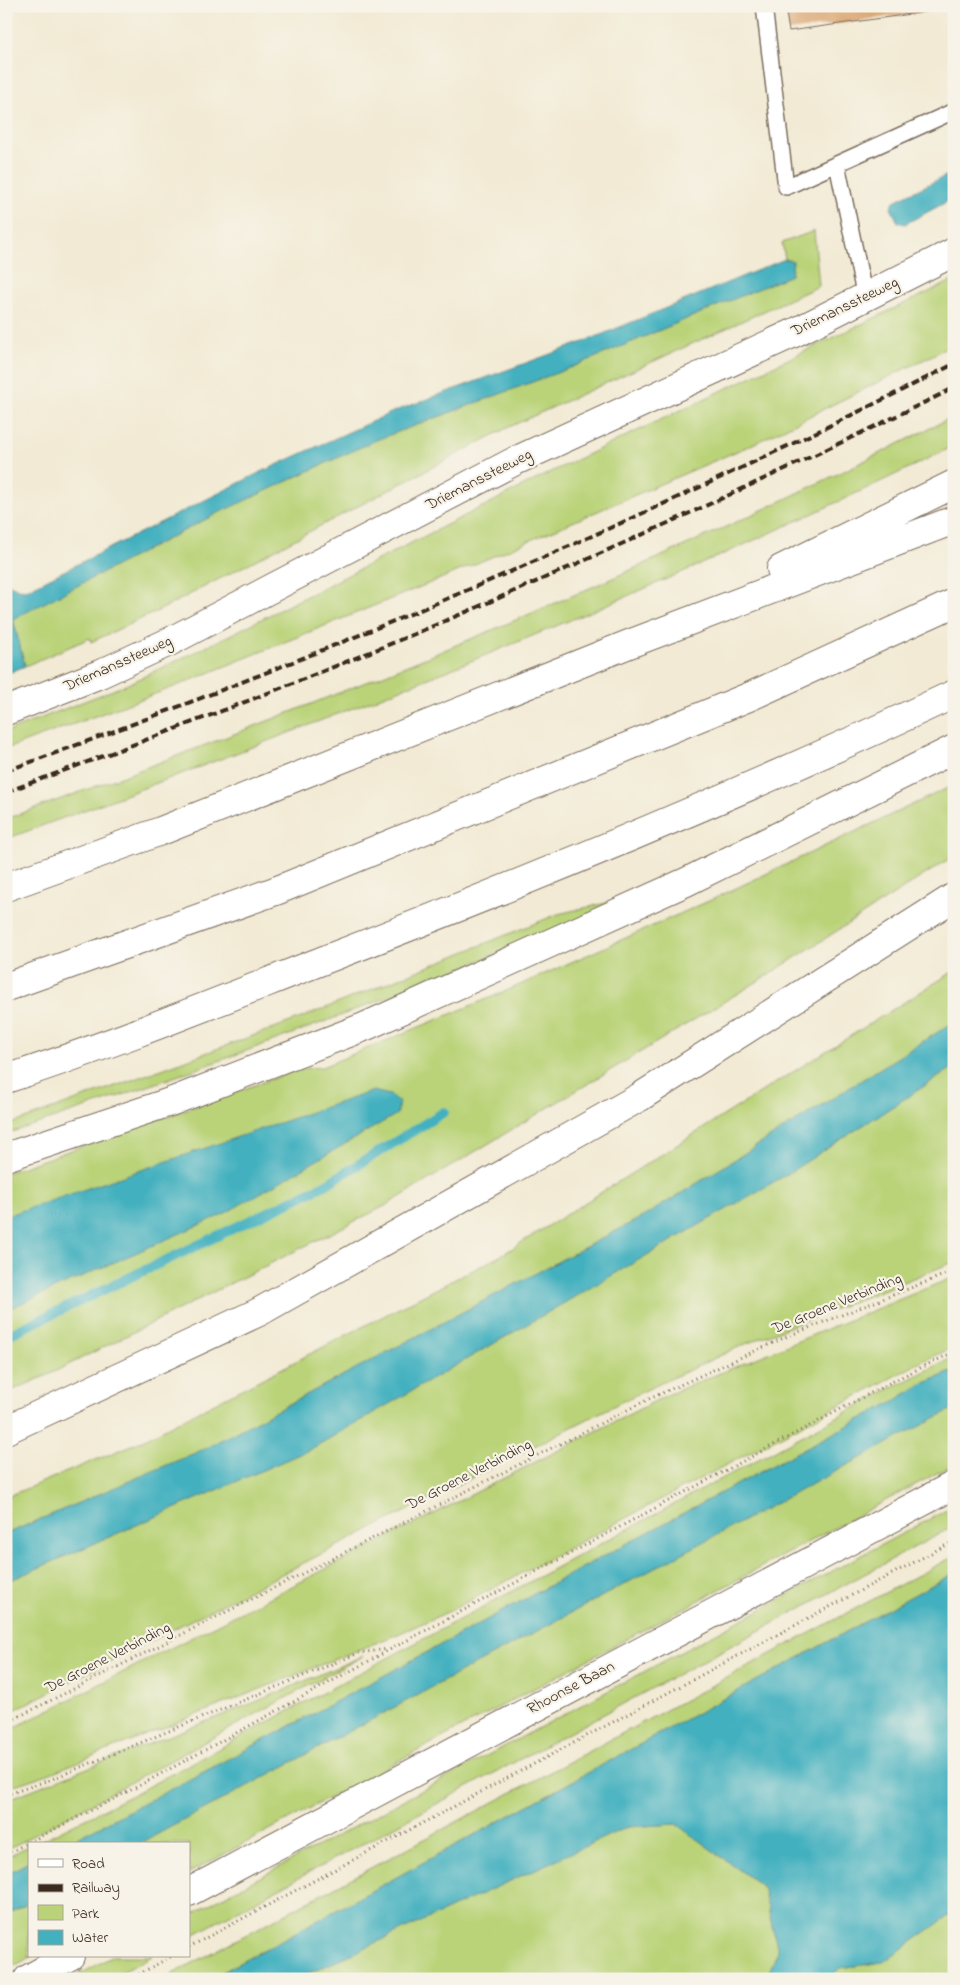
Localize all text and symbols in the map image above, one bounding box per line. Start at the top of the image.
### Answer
street label: Driemanssteeweg [786,271,903,344]
street label: Driemanssteeweg [421,443,536,518]
street label: Driemanssteeweg [59,629,176,699]
street label: De Groene Verbinding [767,1267,906,1341]
street label: De Groene Verbinding [401,1433,536,1518]
street label: De Groene Verbinding [40,1616,175,1701]
street label: Rhoonse Baan [523,1655,619,1721]
legend [28,1842,190,1958]
text: Road [72,1853,105,1875]
text: Railway [72,1877,120,1900]
text: Park [72,1903,100,1925]
text: Water [72,1927,108,1949]

